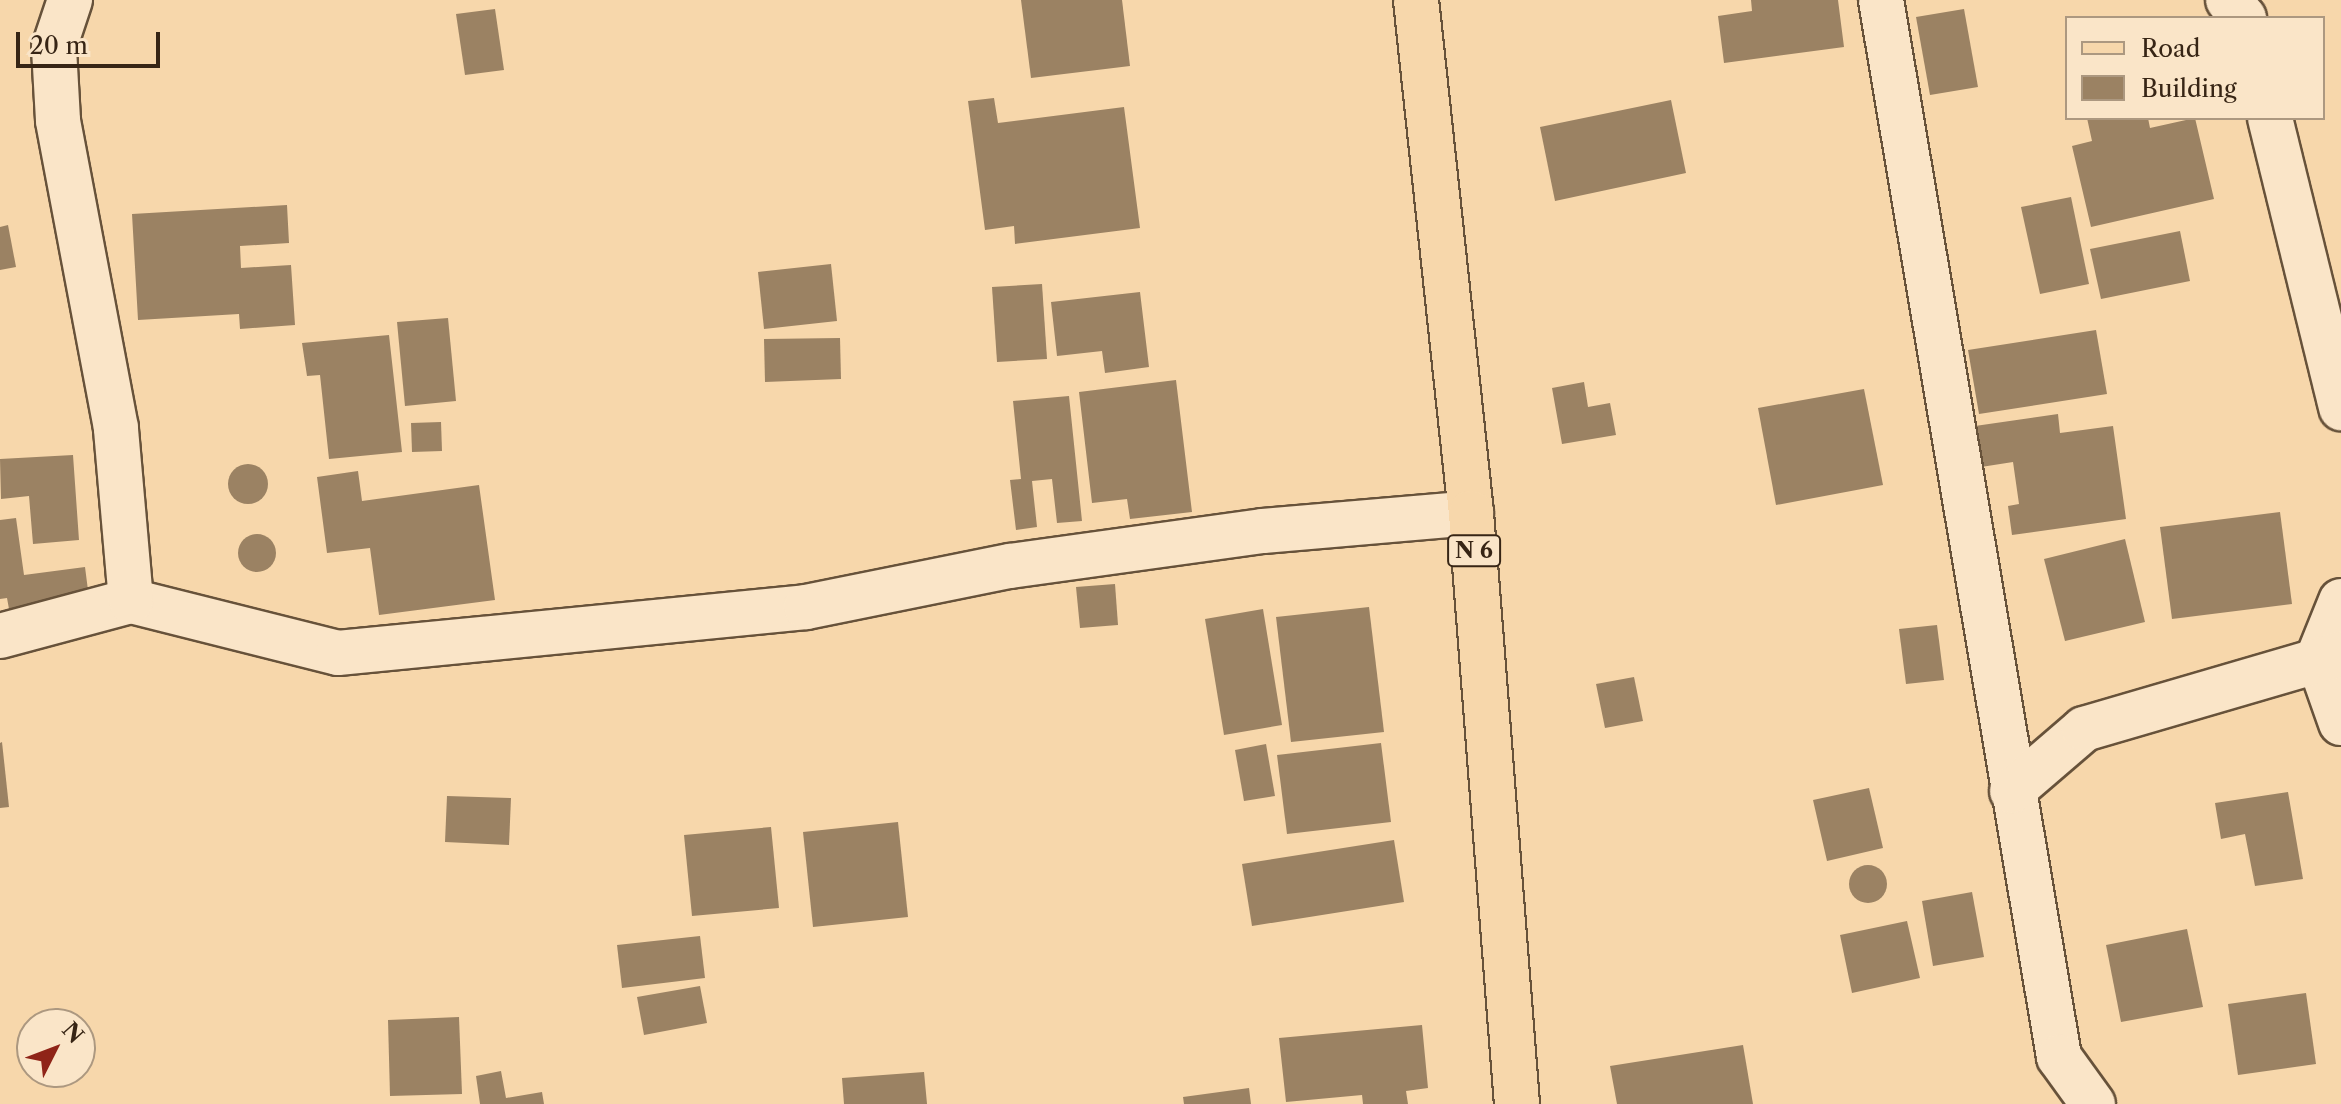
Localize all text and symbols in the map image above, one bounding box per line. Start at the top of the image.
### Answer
scale bar [20,16,164,66]
legend [2065,16,2325,120]
text: 20 m [30,31,88,60]
text: Road [2141,34,2200,63]
text: Building [2141,74,2237,103]
road number: N 6 [1446,533,1502,569]
north arrow [16,1008,96,1088]
text: N [56,1017,89,1049]

